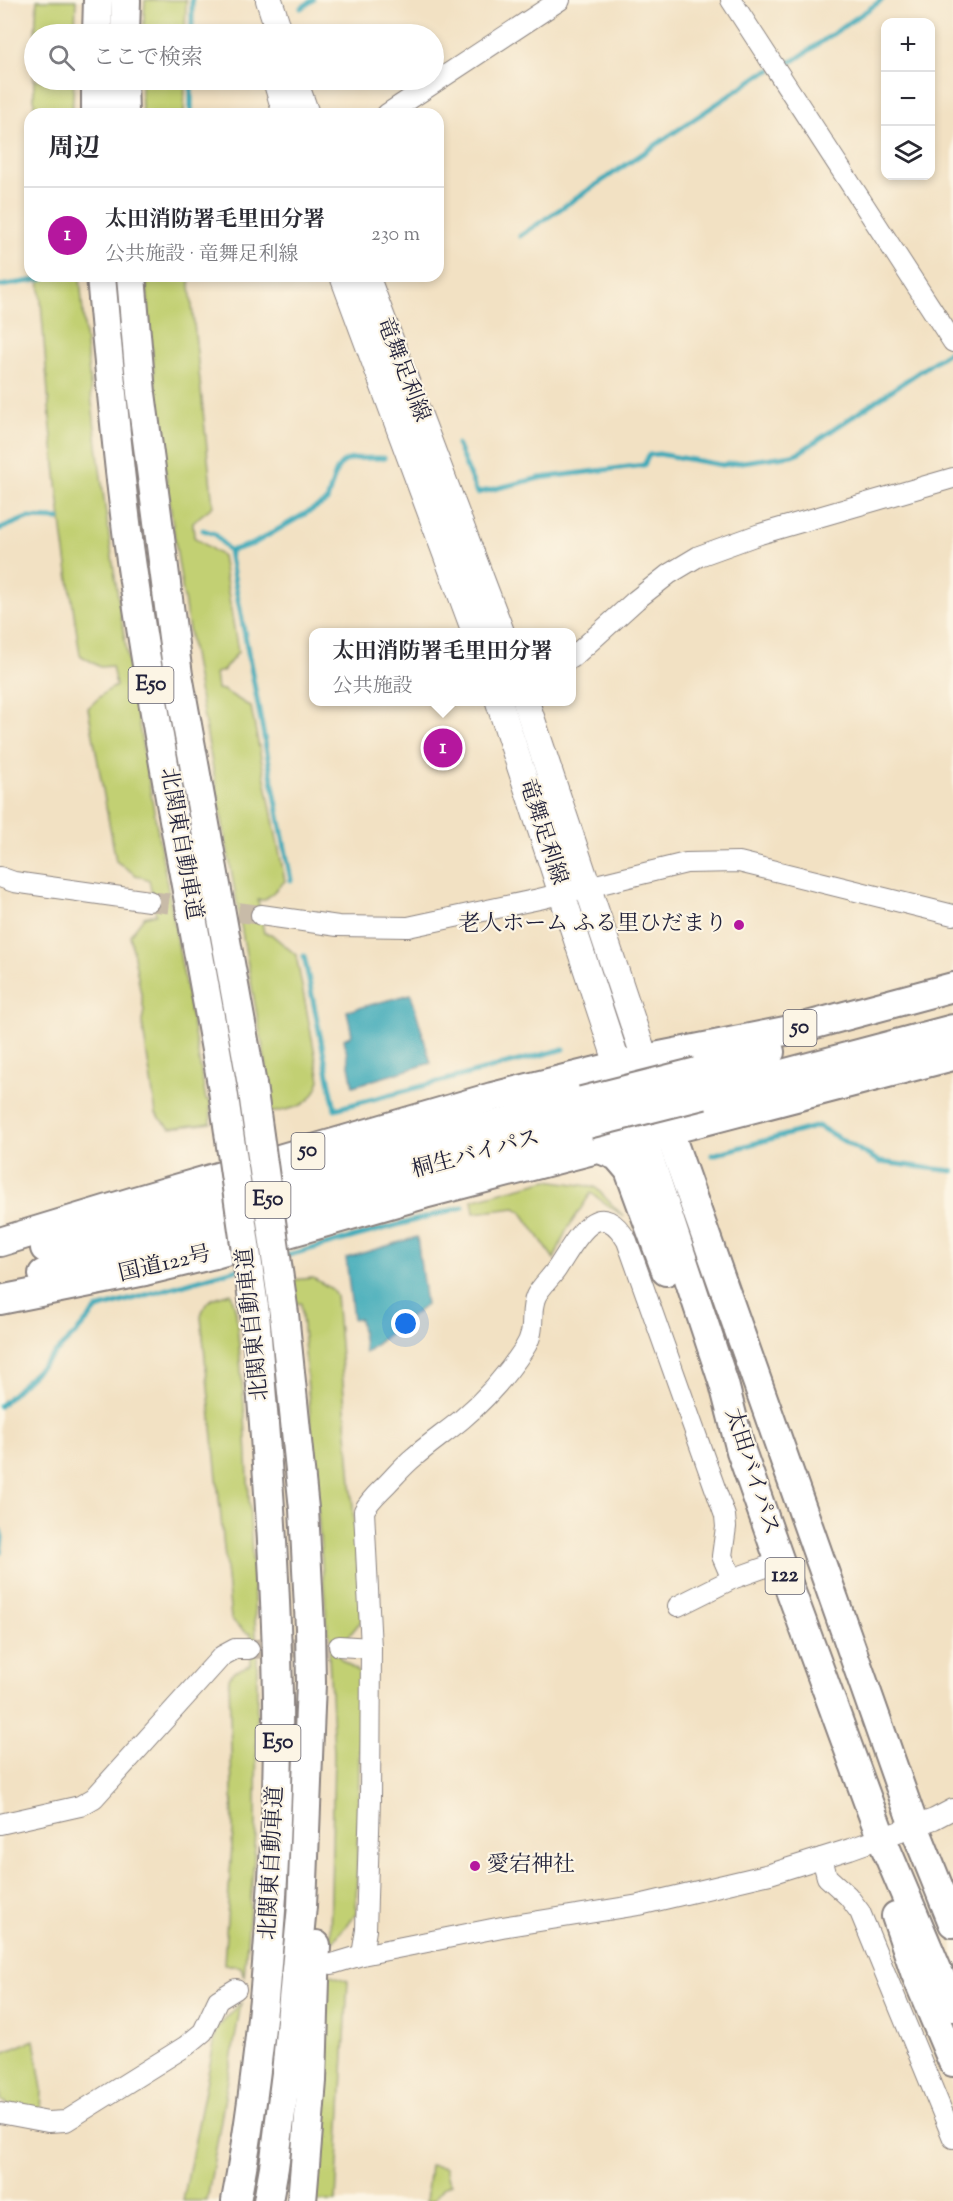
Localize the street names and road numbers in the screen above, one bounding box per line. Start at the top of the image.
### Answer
street label: 竜舞足利線 [367,313,437,427]
road number: E50 [128,667,174,703]
street label: 北関東自動車道 [151,765,209,923]
street label: 竜舞足利線 [510,775,574,889]
road number: 50 [784,1010,816,1046]
street label: 桐生バイパス [408,1123,544,1187]
road number: 50 [292,1133,324,1169]
road number: E50 [246,1182,290,1218]
street label: 国道122号 [116,1239,214,1291]
street label: 北関東自動車道 [230,1246,278,1402]
street label: 太田バイパス [715,1404,787,1540]
road number: 122 [766,1558,804,1594]
road number: E50 [256,1725,300,1761]
street label: 北関東自動車道 [253,1785,293,1941]

